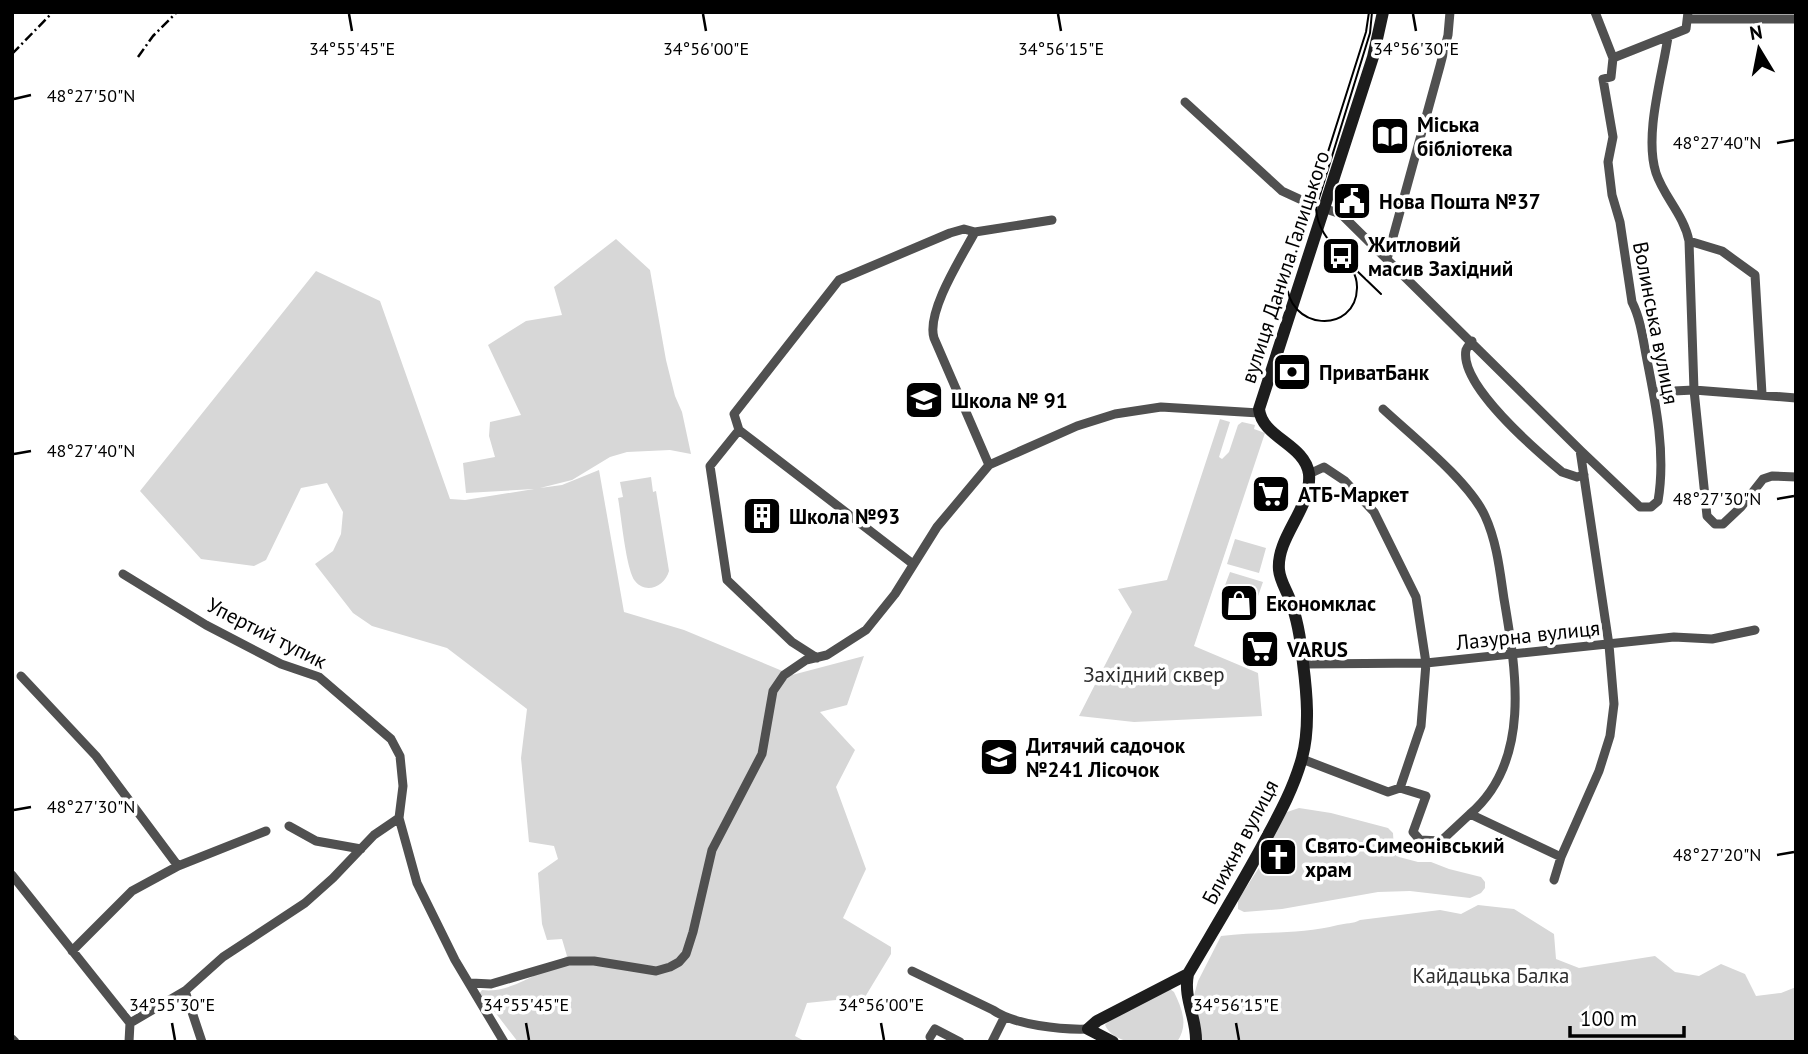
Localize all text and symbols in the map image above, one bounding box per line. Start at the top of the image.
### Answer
north arrow [1724,14,1794,84]
text: N [1748,19,1764,45]
text: 34°55'45"E [309,37,395,60]
text: 34°56'00"E [663,37,749,60]
text: 34°56'15"E [1018,37,1104,60]
text: 34°56'30"E [1373,37,1459,60]
text: 48°27'50"N [47,84,135,107]
place label: Міська бібліотека [1417,111,1513,162]
library icon: Міська бібліотека [1369,115,1411,157]
text: 48°27'40"N [1673,131,1761,154]
street label: вулиця Данила Галицького [1235,147,1335,387]
public building icon: Нова Пошта №37 [1331,180,1373,222]
place label: Нова Пошта №37 [1379,188,1541,215]
place label: Житловий масив Західний [1367,231,1513,282]
bus stop icon: Житловий масив Західний [1320,235,1362,277]
street label: Волинська вулиця [1627,239,1685,407]
bank icon: ПриватБанк [1271,351,1313,393]
place label: ПриватБанк [1319,359,1430,386]
school or university icon: Школа № 91 [903,379,945,421]
place label: Школа № 91 [951,387,1068,414]
text: 48°27'40"N [47,439,135,462]
supermarket icon: АТБ-Маркет [1250,473,1292,515]
place label: АТБ-Маркет [1298,481,1409,508]
text: 48°27'30"N [1673,487,1761,510]
building icon: Школа №93 [741,495,783,537]
place label: Школа №93 [789,503,900,530]
shop icon: Економклас [1218,582,1260,624]
place label: Економклас [1266,590,1376,617]
street label: Упертий тупик [203,591,331,675]
street label: Лазурна вулиця [1454,614,1601,656]
supermarket icon: VARUS [1239,628,1281,670]
place label: VARUS [1286,636,1348,663]
park label: Західний сквер [1083,661,1225,688]
place label: Дитячий садочок №241 Лісочок [1026,732,1186,783]
school or university icon: Дитячий садочок №241 Лісочок [978,736,1020,778]
street label: Ближня вулиця [1196,775,1284,909]
text: 48°27'30"N [47,795,135,818]
place label: Свято-Симеонівський храм [1305,832,1504,883]
church icon: Свято-Симеонівський храм [1257,836,1299,878]
text: 48°27'20"N [1673,843,1761,866]
park label: Кайдацька Балка [1413,962,1569,989]
text: 34°55'30"E [129,993,215,1016]
text: 34°55'45"E [483,993,569,1016]
text: 34°56'00"E [838,993,924,1016]
text: 34°56'15"E [1193,993,1279,1016]
scale bar [1570,995,1684,1038]
text: 100 m [1580,1005,1637,1032]

